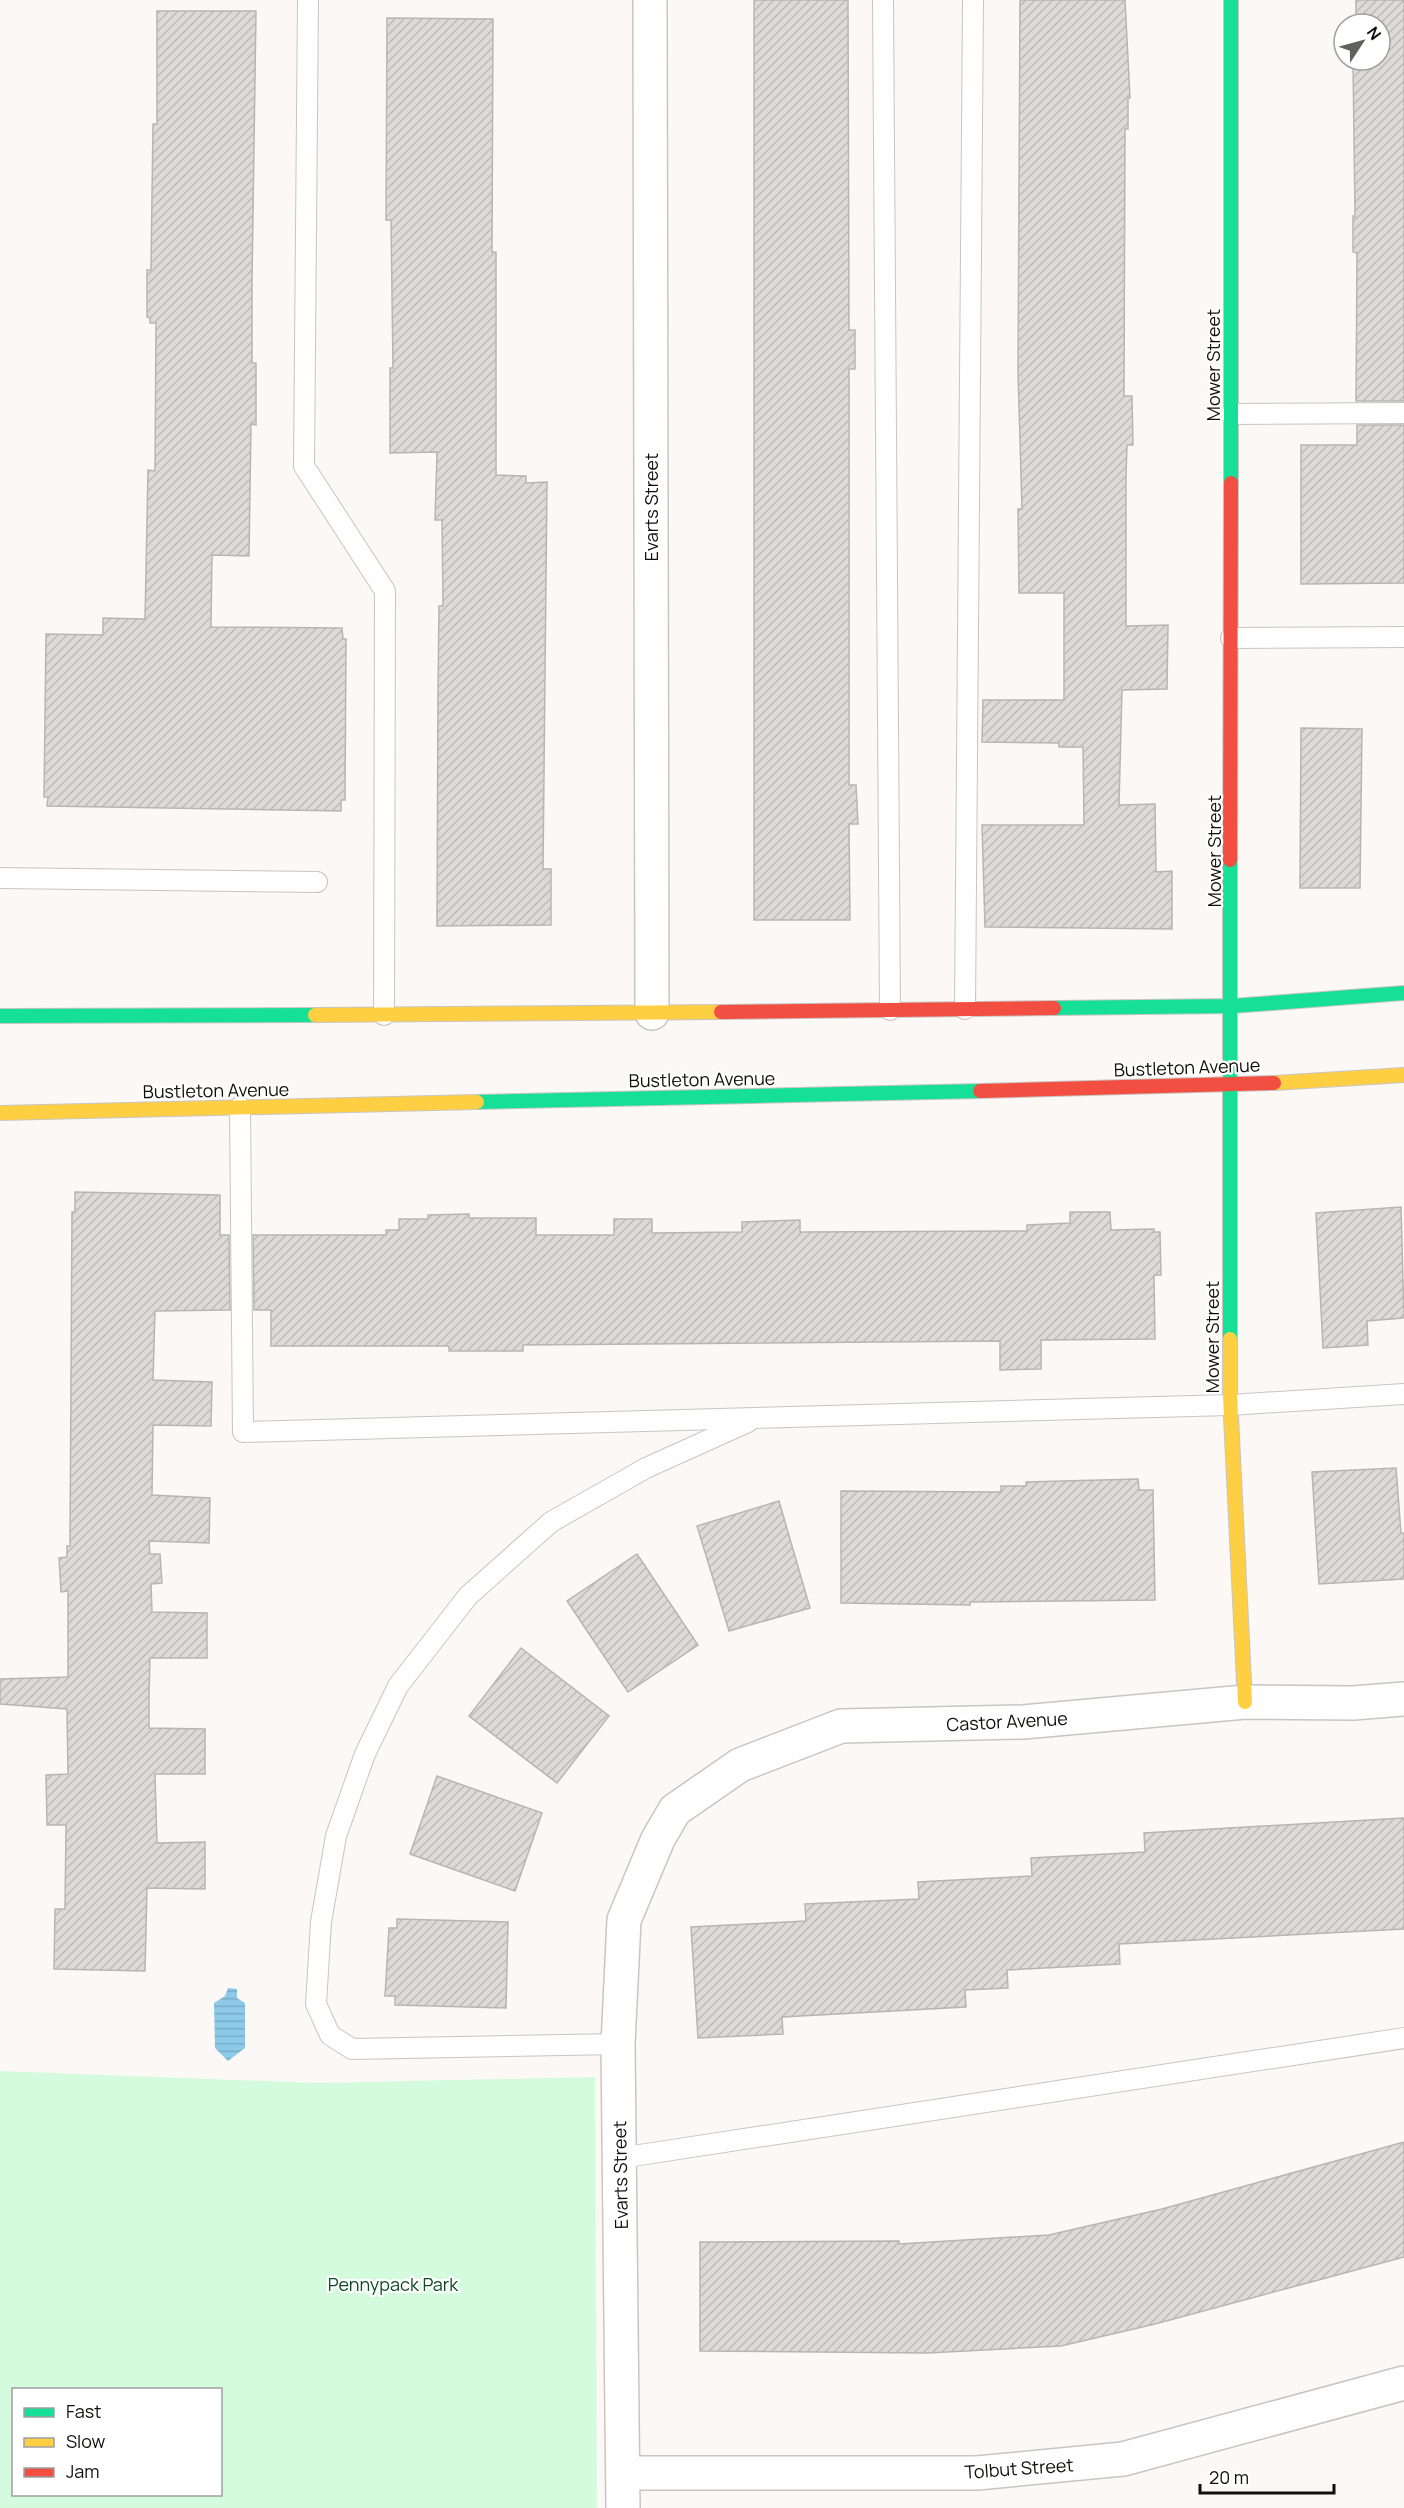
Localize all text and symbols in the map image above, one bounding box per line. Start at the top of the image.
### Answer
north arrow [1332,12,1392,72]
text: N [1362,22,1386,44]
street label: Mower Street [1201,309,1225,421]
street label: Evarts Street [639,453,663,561]
street label: Mower Street [1202,795,1226,907]
street label: Bustleton Avenue [1113,1052,1261,1082]
street label: Bustleton Avenue [629,1066,775,1092]
street label: Bustleton Avenue [143,1077,289,1103]
street label: Mower Street [1200,1281,1224,1393]
street label: Castor Avenue [946,1706,1068,1736]
street label: Evarts Street [607,2121,633,2229]
park label: Pennypack Park [328,2272,459,2296]
legend [12,2388,222,2496]
text: Fast [66,2399,101,2423]
text: Slow [66,2429,106,2453]
street label: Tolbut Street [964,2452,1074,2484]
scale bar [1200,2457,1334,2495]
text: Jam [66,2459,100,2483]
text: 20 m [1209,2465,1249,2489]

